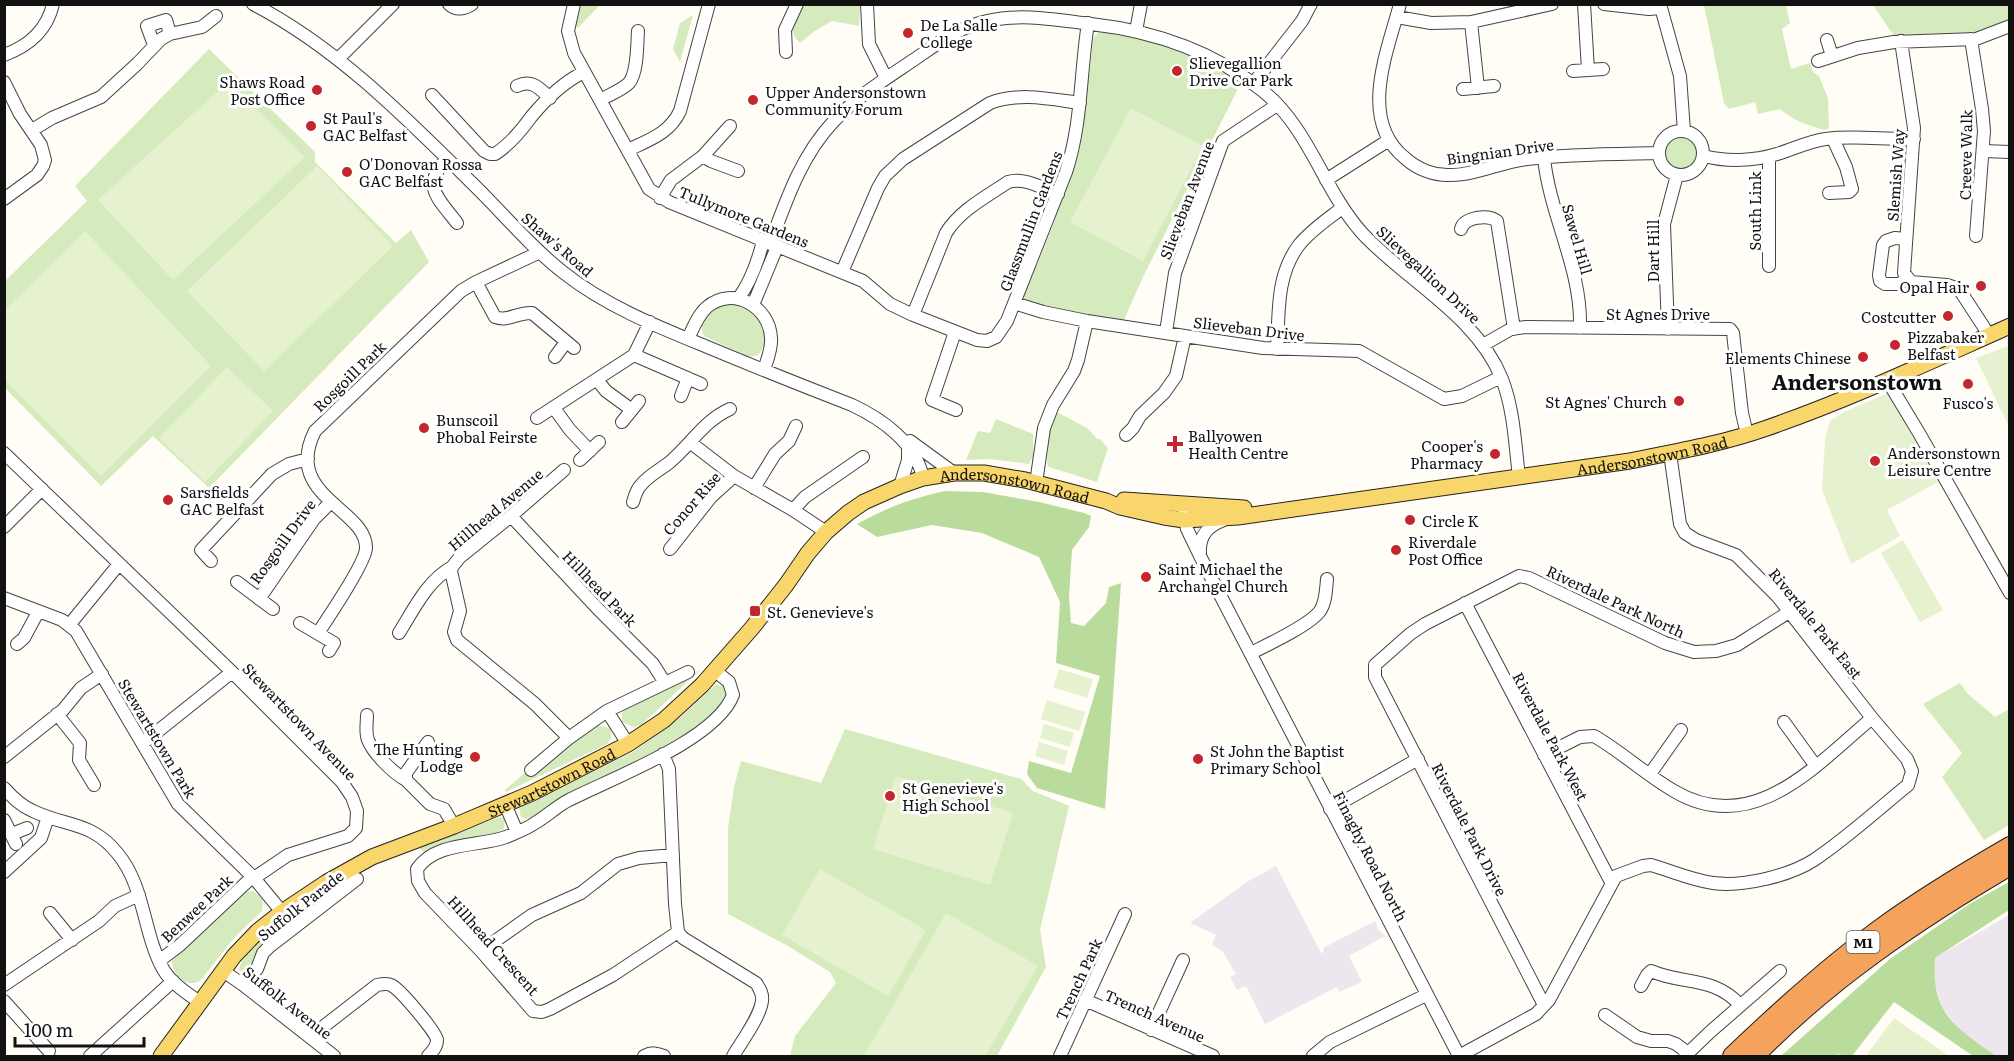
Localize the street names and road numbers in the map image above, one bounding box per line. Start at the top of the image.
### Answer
street label: Creeve Walk [1953,109,1977,200]
street label: Slemish Way [1880,128,1910,222]
street label: Bingnian Drive [1445,132,1555,170]
street label: Slieveban Avenue [1153,137,1219,262]
street label: Glassmullin Gardens [993,147,1067,295]
street label: South Link [1743,170,1766,251]
street label: Tullymore Gardens [675,179,813,253]
street label: Sawel Hill [1557,201,1599,277]
street label: Shaw's Road [517,206,599,282]
street label: Slievegallion Drive [1372,219,1486,329]
street label: Dart Hill [1641,219,1664,283]
street label: St Agnes Drive [1606,302,1710,325]
street label: Slieveban Drive [1192,310,1306,346]
street label: Rosgoill Park [307,335,391,417]
street label: Andersonstown Road [1575,429,1730,480]
street label: Hillhead Avenue [442,462,548,556]
street label: Andersonstown Road [937,462,1092,508]
street label: Conor Rise [657,466,725,540]
street label: Rosgoill Drive [243,494,321,588]
street label: Hillhead Park [558,545,643,632]
street label: Riverdale Park North [1543,559,1689,643]
street label: Riverdale Park East [1764,562,1868,684]
street label: Stewartstown Avenue [238,657,363,785]
street label: Riverdale Park West [1507,668,1595,804]
street label: Stewartstown Park [113,674,203,803]
street label: Stewartstown Road [484,741,619,822]
street label: Riverdale Park Drive [1426,758,1514,900]
street label: Finaghy Road North [1328,787,1414,925]
street label: Suffolk Parade [252,864,348,946]
street label: Benwee Park [155,868,238,947]
street label: Hillhead Crescent [443,890,545,1000]
road number: M1 [1846,931,1880,953]
street label: Trench Park [1049,933,1107,1024]
street label: Suffolk Avenue [239,960,338,1044]
street label: Trench Avenue [1101,983,1209,1048]

